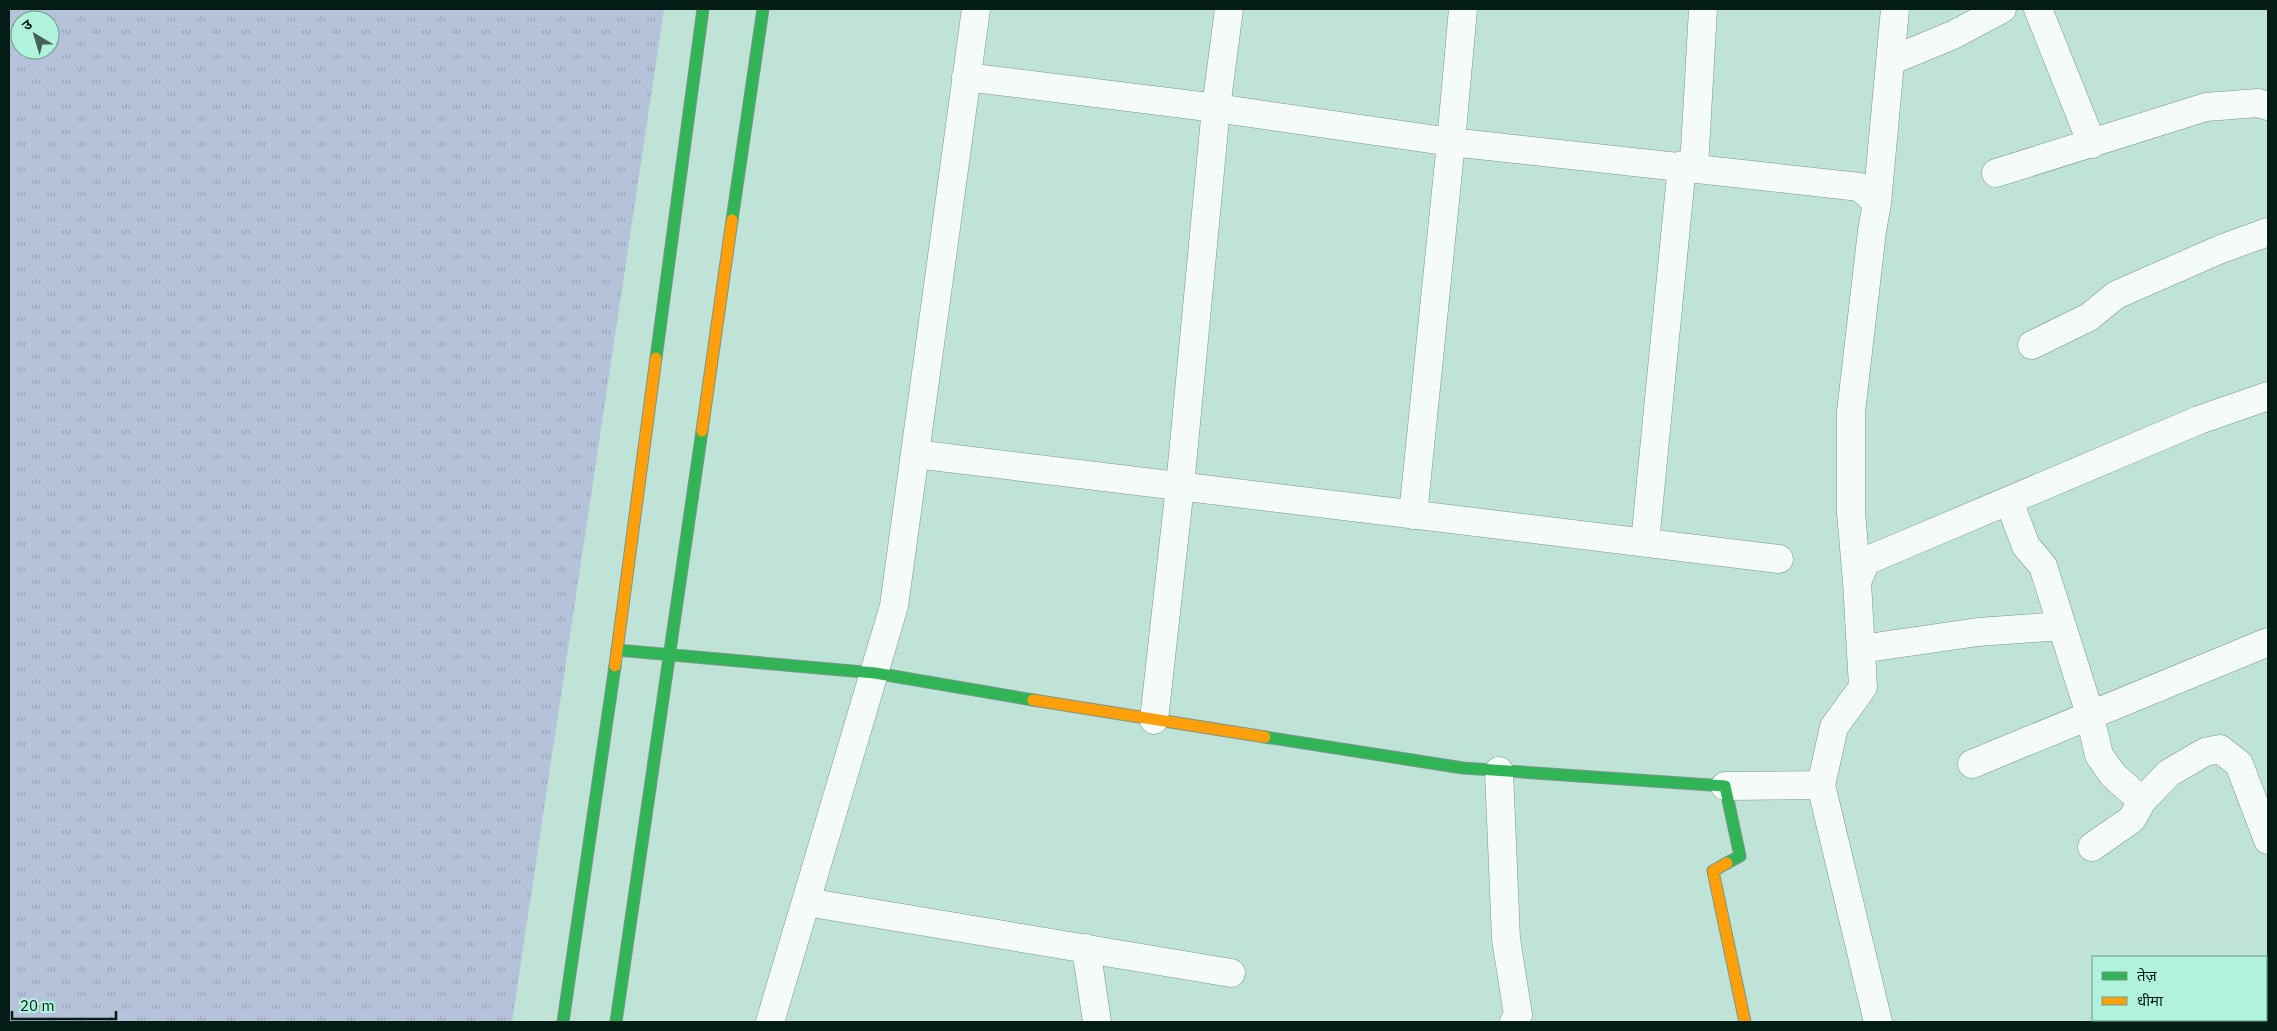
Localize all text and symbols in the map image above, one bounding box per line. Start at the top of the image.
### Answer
north arrow [10,10,60,60]
text: उ [18,15,36,34]
legend [2092,956,2267,1021]
text: तेज़ [2137,966,2158,985]
scale bar [12,988,116,1020]
text: धीमा [2137,991,2164,1010]
text: 20 m [20,996,55,1015]

